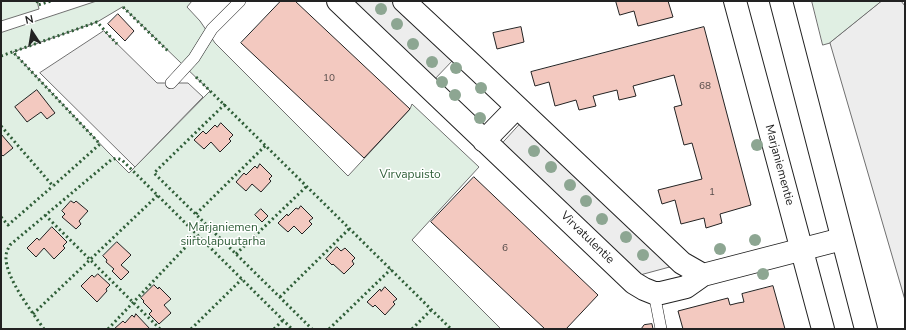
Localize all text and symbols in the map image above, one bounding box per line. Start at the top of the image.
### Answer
north arrow [12,12,52,52]
text: N [24,12,35,28]
house number: 10 [323,73,335,85]
house number: 68 [699,81,711,93]
street label: Marjaniementie [761,123,797,207]
park label: Virvapuisto [379,168,441,182]
house number: 1 [709,187,715,199]
street label: Virvatulentie [557,209,617,267]
park label: Marjaniemen siirtolapuutarha [180,221,266,249]
house number: 6 [502,243,508,255]

